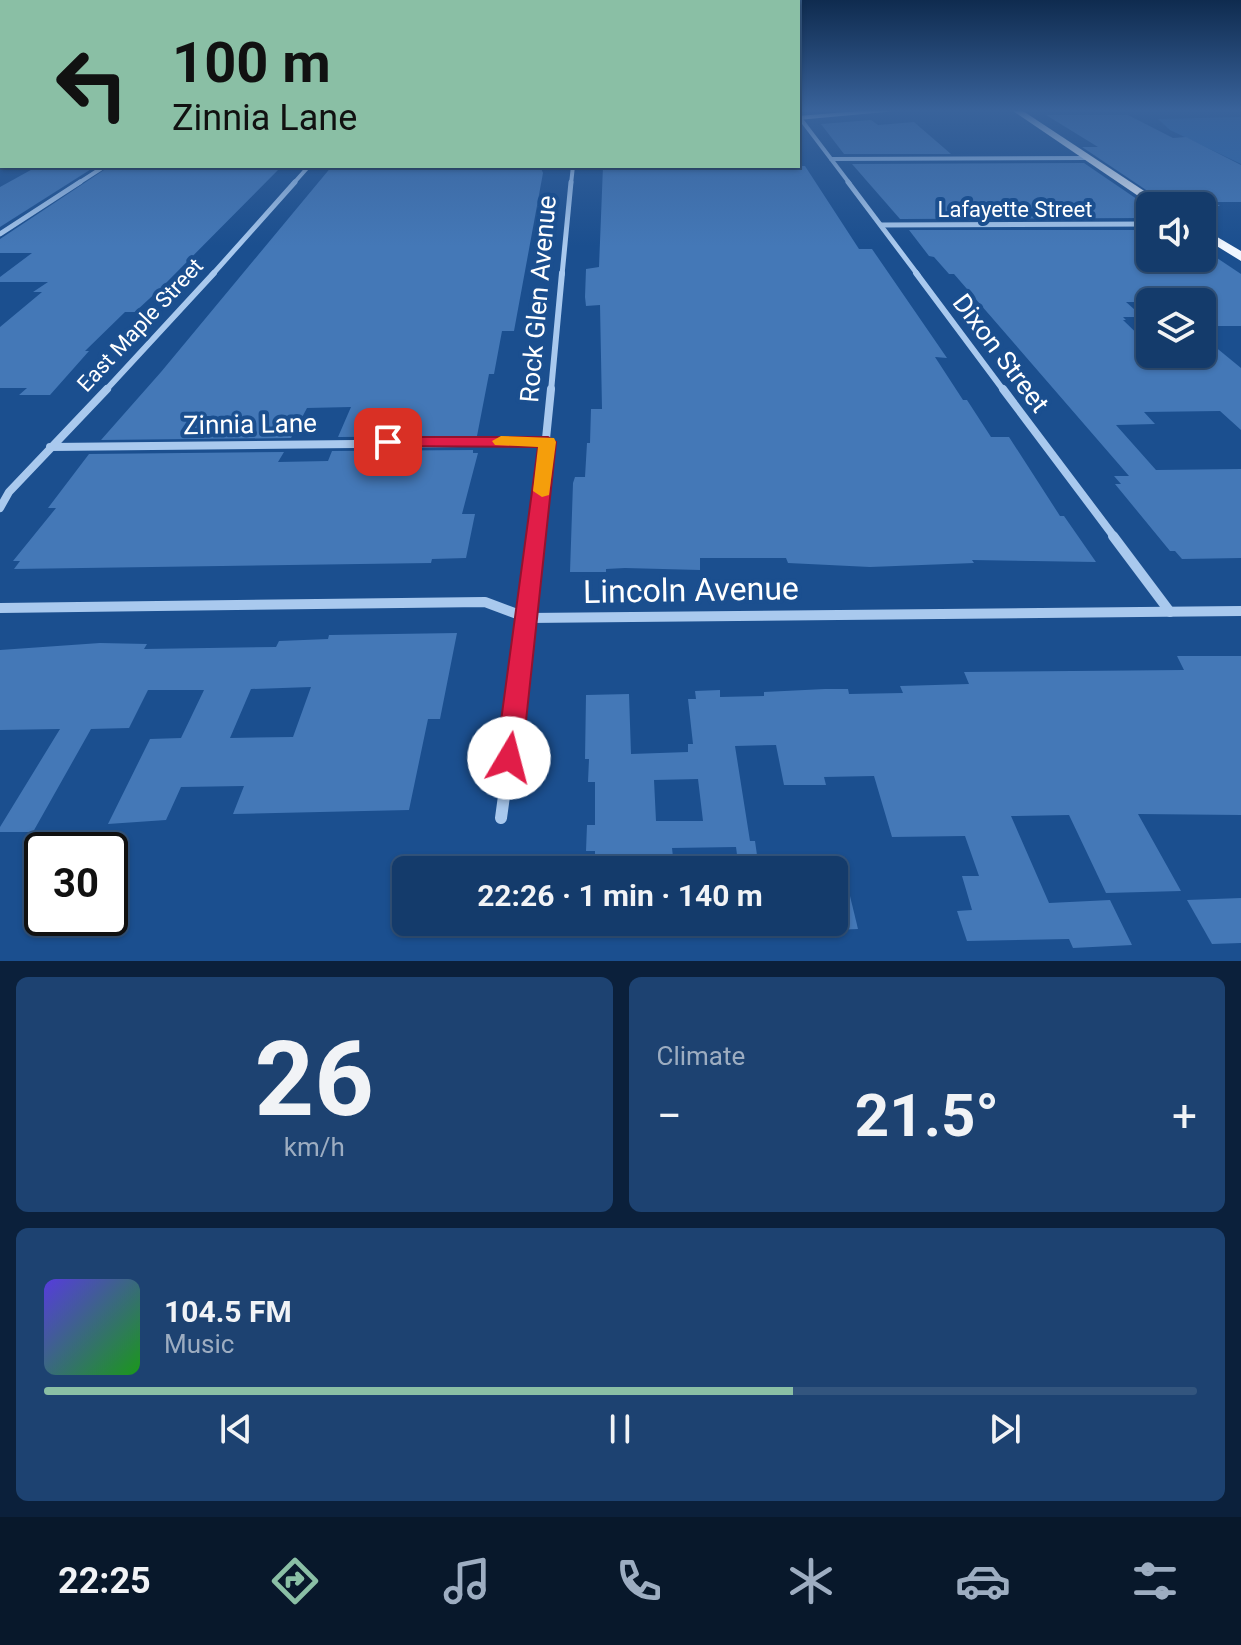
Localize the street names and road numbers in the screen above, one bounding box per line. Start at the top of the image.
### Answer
street label: Rock Glen Avenue [514,194,562,404]
street label: Lafayette Street [938,197,1092,222]
street label: East Maple Street [72,253,208,397]
street label: Dixon Street [947,288,1055,418]
street label: Zinnia Lane [183,408,317,440]
street label: Lincoln Avenue [583,569,799,611]

